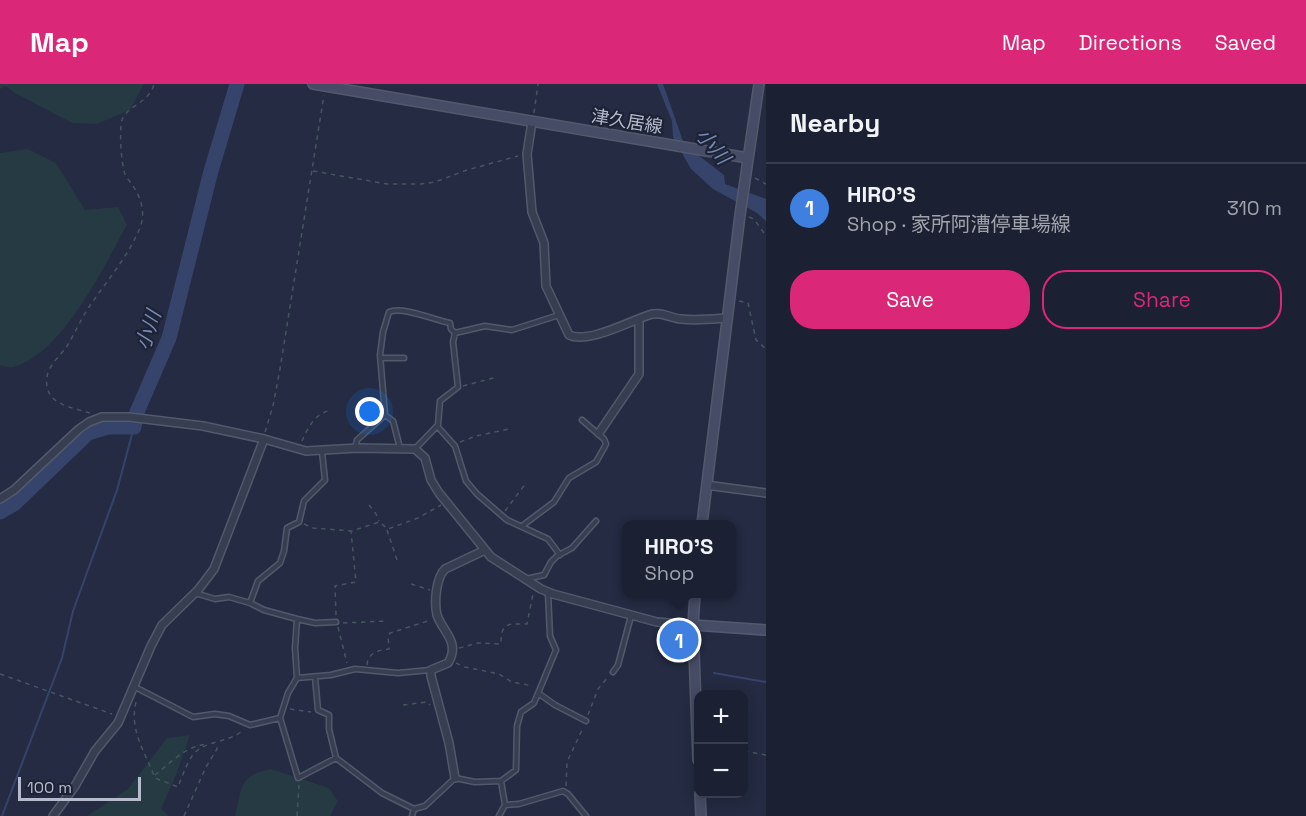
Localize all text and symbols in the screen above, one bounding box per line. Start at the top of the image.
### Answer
text: Map [30,24,89,60]
text: Map [1002,29,1046,56]
text: Directions [1079,29,1182,56]
text: Saved [1215,29,1276,56]
street label: 津久居線 [590,104,664,138]
text: Nearby [790,106,880,140]
water label: 小川 [690,122,737,171]
text: HIRO'S [847,180,916,208]
text: 1 [805,195,814,221]
text: 310 m [1227,195,1282,221]
text: Shop · 家所阿漕停車場線 [847,211,1071,237]
button: Save [790,270,1030,329]
button: Share [1042,270,1282,329]
water label: 小川 [129,305,167,353]
your location [355,397,384,426]
popup [622,520,736,598]
text: HIRO'S [645,532,713,560]
text: Shop [645,560,694,586]
pin: 1 [660,618,698,662]
map controls [694,690,748,798]
button: + [694,690,748,744]
button: − [694,744,748,798]
scale bar [18,774,141,802]
text: 100 m [27,777,72,798]

